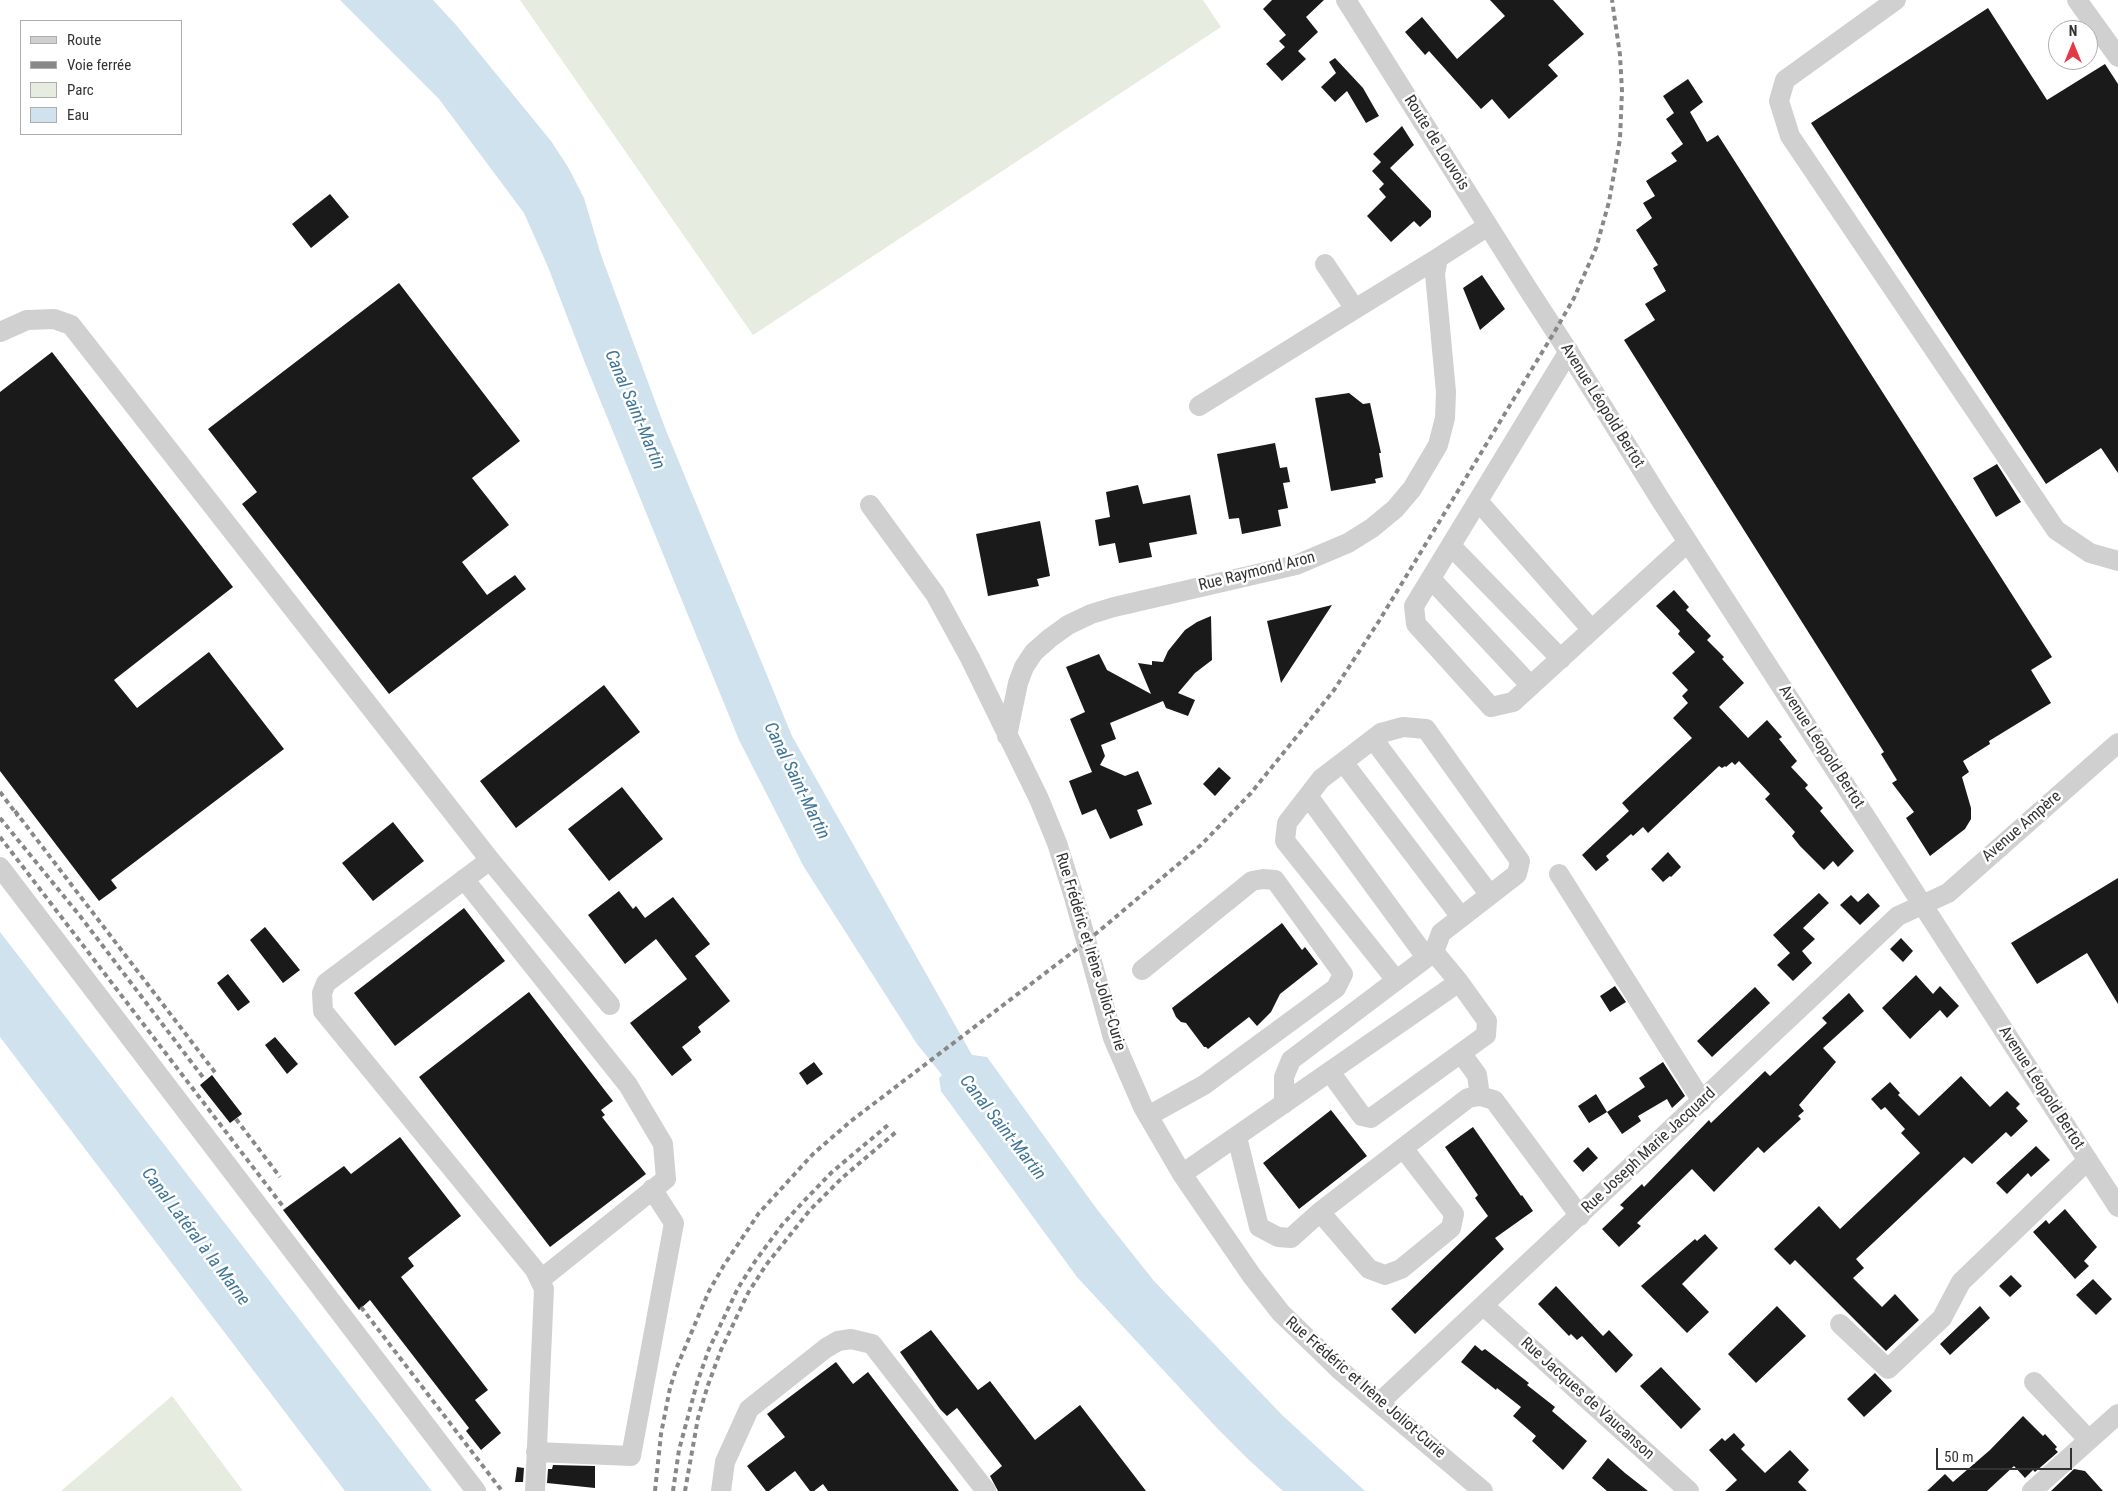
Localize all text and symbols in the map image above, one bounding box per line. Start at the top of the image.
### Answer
legend [20,20,182,135]
north arrow [2048,20,2098,70]
text: N [2069,23,2077,39]
text: Route [67,31,101,49]
text: Voie ferrée [67,56,131,74]
text: Parc [67,81,94,99]
street label: Route de Louvois [1399,92,1473,194]
text: Eau [67,106,89,124]
street label: Avenue Léopold Bertot [1556,340,1648,472]
water label: Canal Saint-Martin [599,347,669,473]
street label: Rue Raymond Aron [1197,548,1317,596]
street label: Avenue Léopold Bertot [1774,682,1868,812]
water label: Canal Saint-Martin [758,719,834,843]
street label: Avenue Ampère [1978,787,2066,867]
street label: Rue Frédéric et Irène Joliot-Curie [1051,851,1129,1053]
street label: Avenue Léopold Bertot [1994,1023,2088,1153]
water label: Canal Saint-Martin [954,1071,1050,1185]
street label: Rue Joseph Marie Jacquard [1578,1084,1720,1218]
water label: Canal Latéral à la Marne [136,1164,254,1310]
street label: Rue Frédéric et Irène Joliot-Curie [1281,1313,1449,1463]
street label: Rue Jacques de Vaucanson [1516,1334,1658,1464]
scale bar [1938,1438,2074,1470]
text: 50 m [1944,1448,1974,1466]

